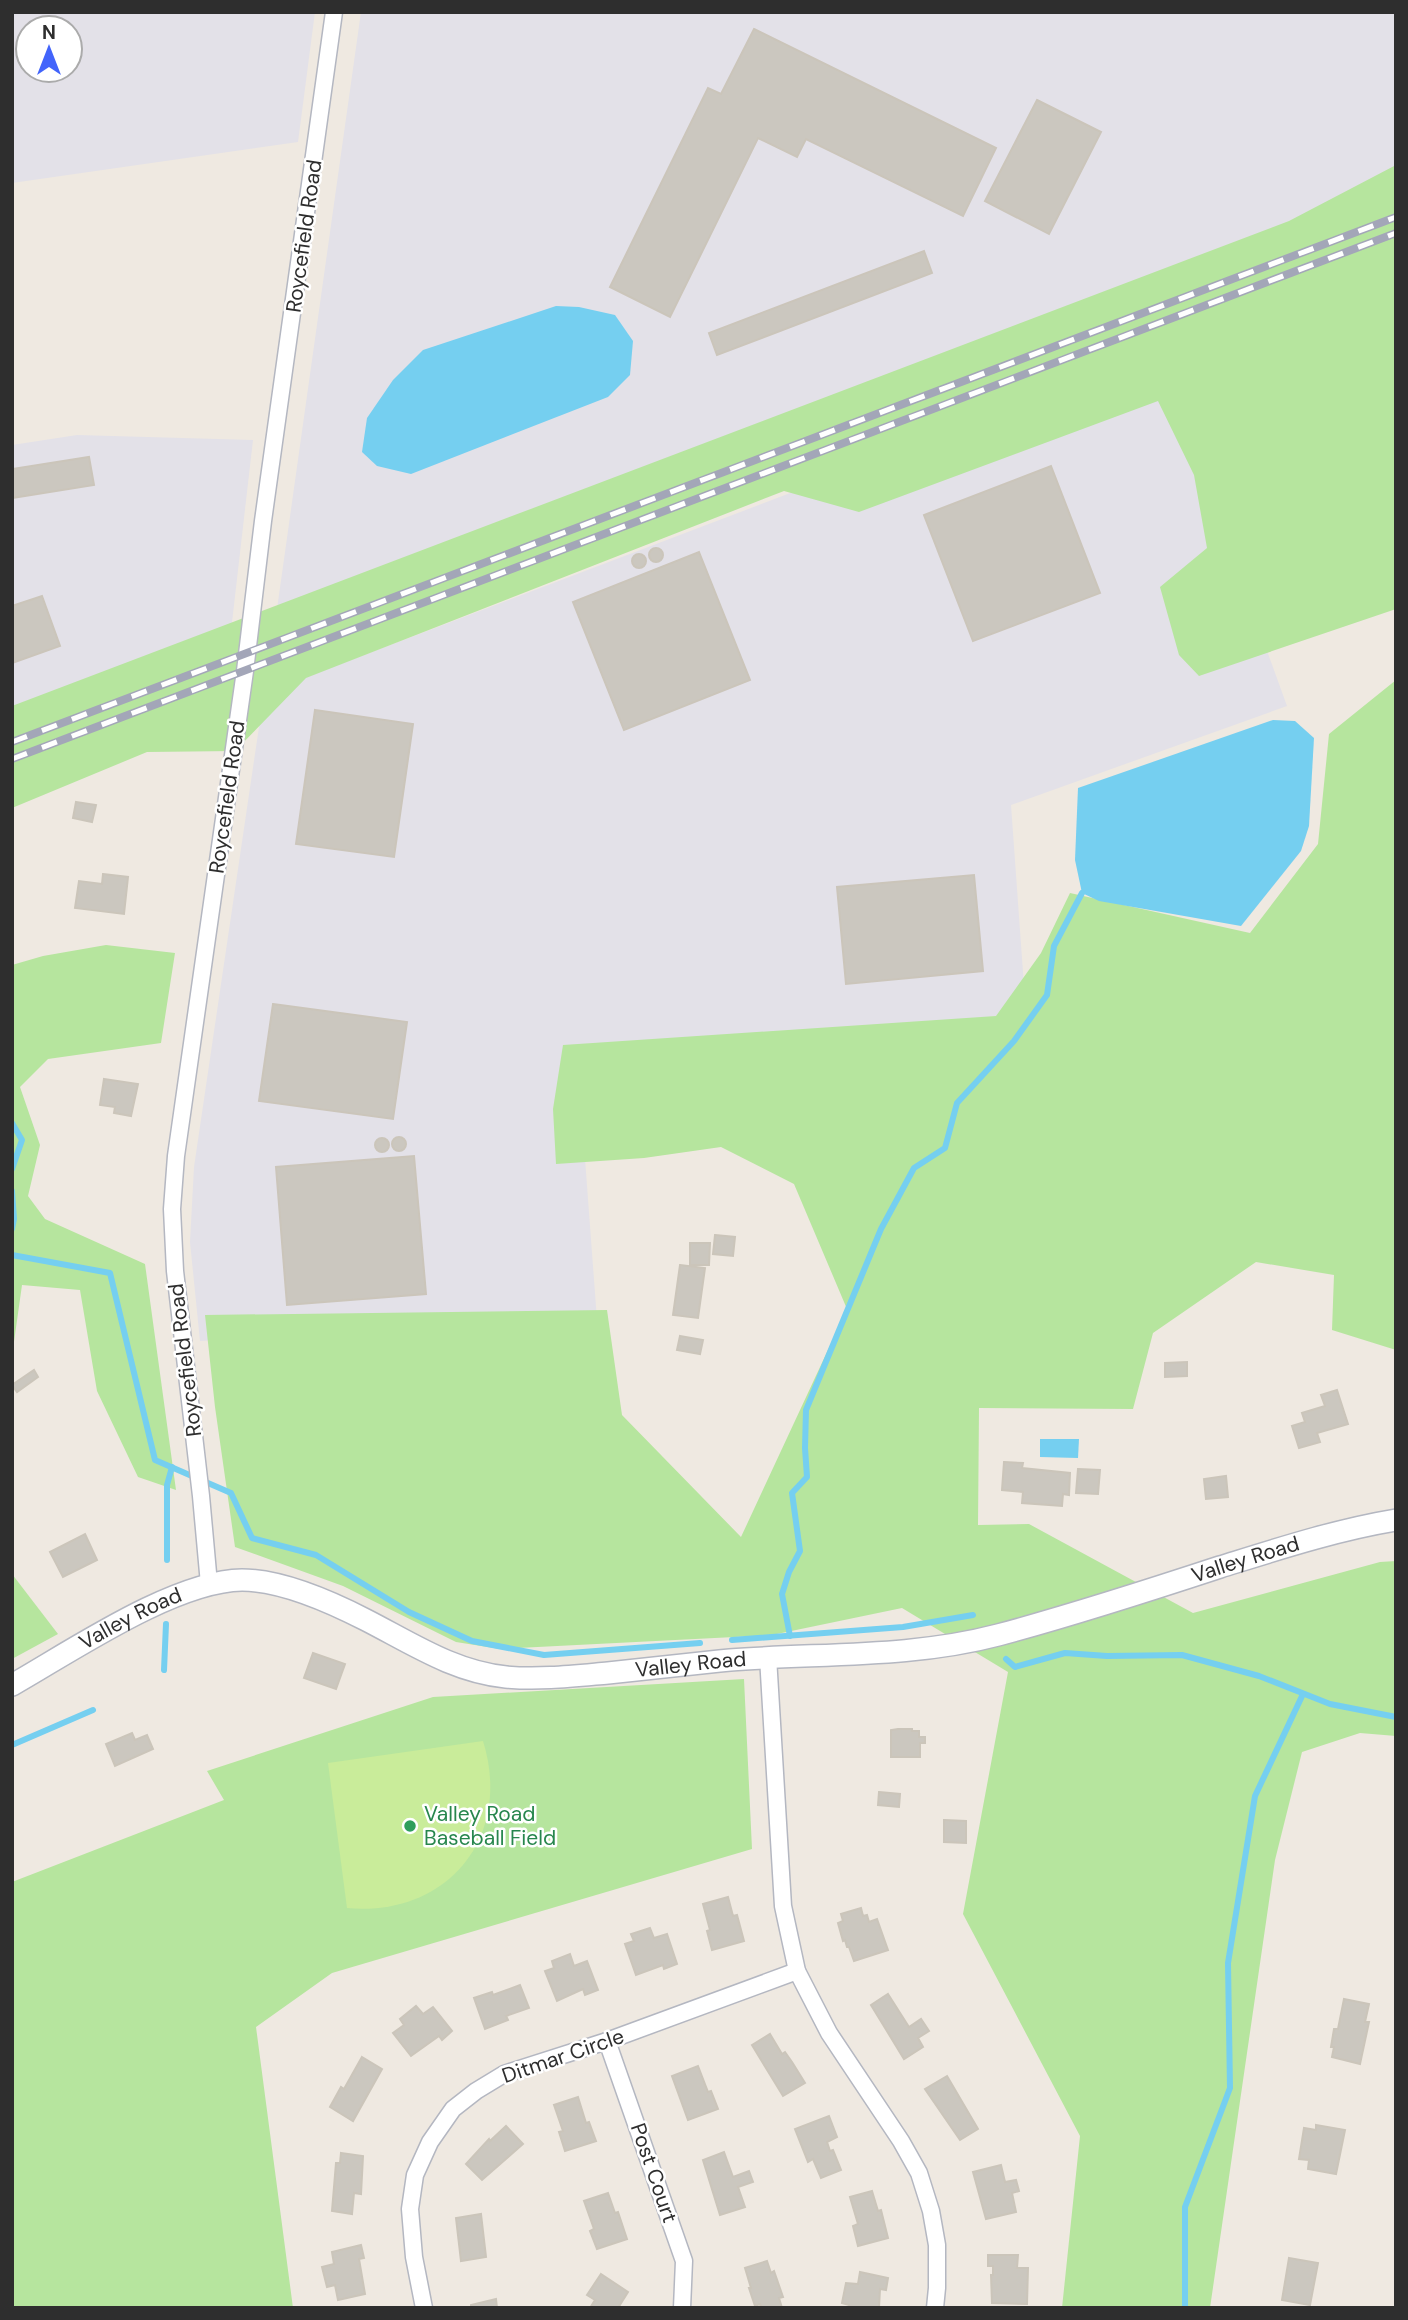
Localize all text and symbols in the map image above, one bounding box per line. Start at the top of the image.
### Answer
north arrow [14,14,84,84]
text: N [42,20,56,45]
street label: Roycefield Road [279,158,329,314]
street label: Roycefield Road [202,719,252,875]
street label: Roycefield Road [162,1282,208,1438]
street label: Valley Road [1188,1529,1303,1589]
street label: Valley Road [74,1581,186,1656]
street label: Valley Road [634,1645,747,1684]
place label: Valley Road Baseball Field [424,1800,556,1852]
marker: Valley Road Baseball Field [402,1818,418,1834]
street label: Ditmar Circle [498,2022,628,2090]
street label: Post Court [624,2120,684,2226]

